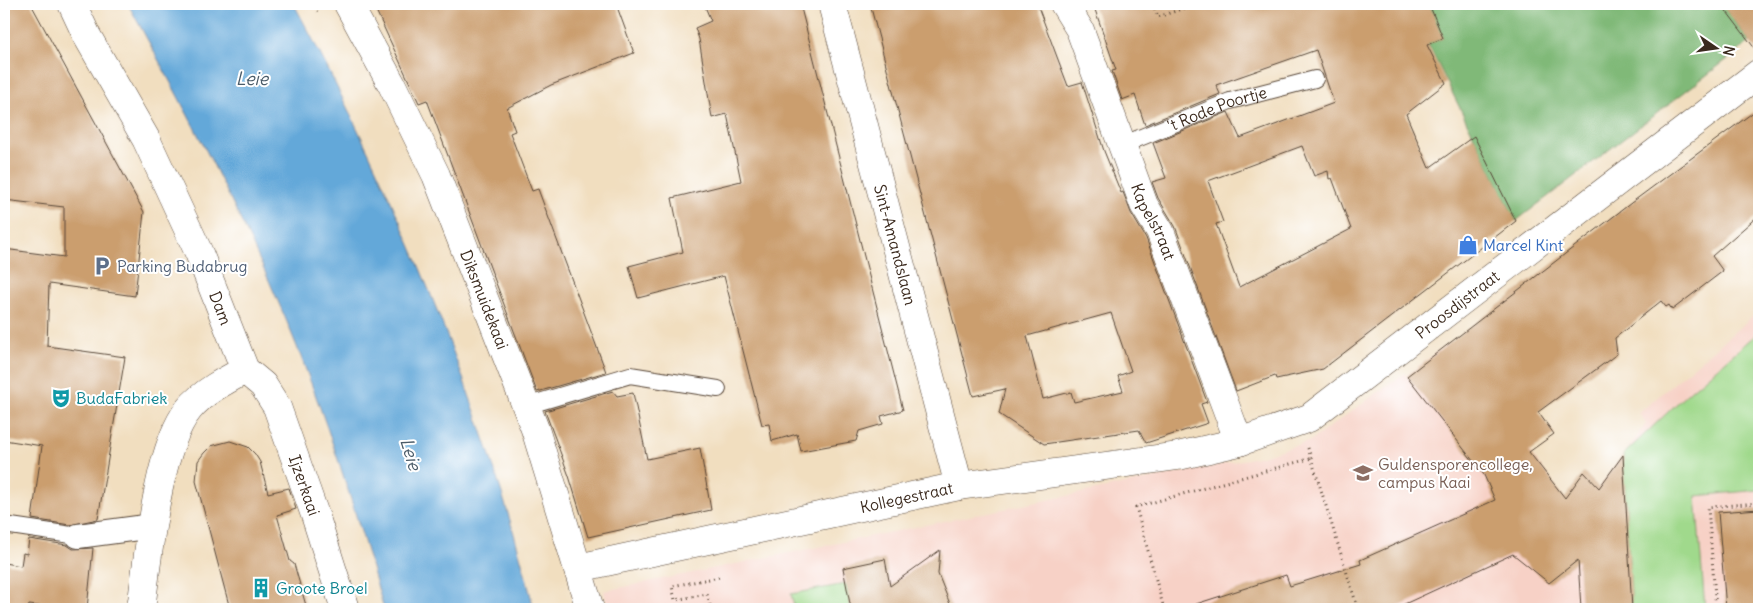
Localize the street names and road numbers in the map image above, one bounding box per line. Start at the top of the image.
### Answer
street label: 't Rode Poortje [1164,82,1269,135]
street label: Kapelstraat [1127,181,1180,263]
street label: Sint-Amandslaan [870,182,921,307]
street label: Diksmuidekaai [456,247,513,352]
street label: Proosdijstraat [1411,266,1504,343]
street label: Dam [205,288,236,328]
street label: Ijzerkaai [285,452,324,518]
street label: Kollegestraat [858,477,955,517]

